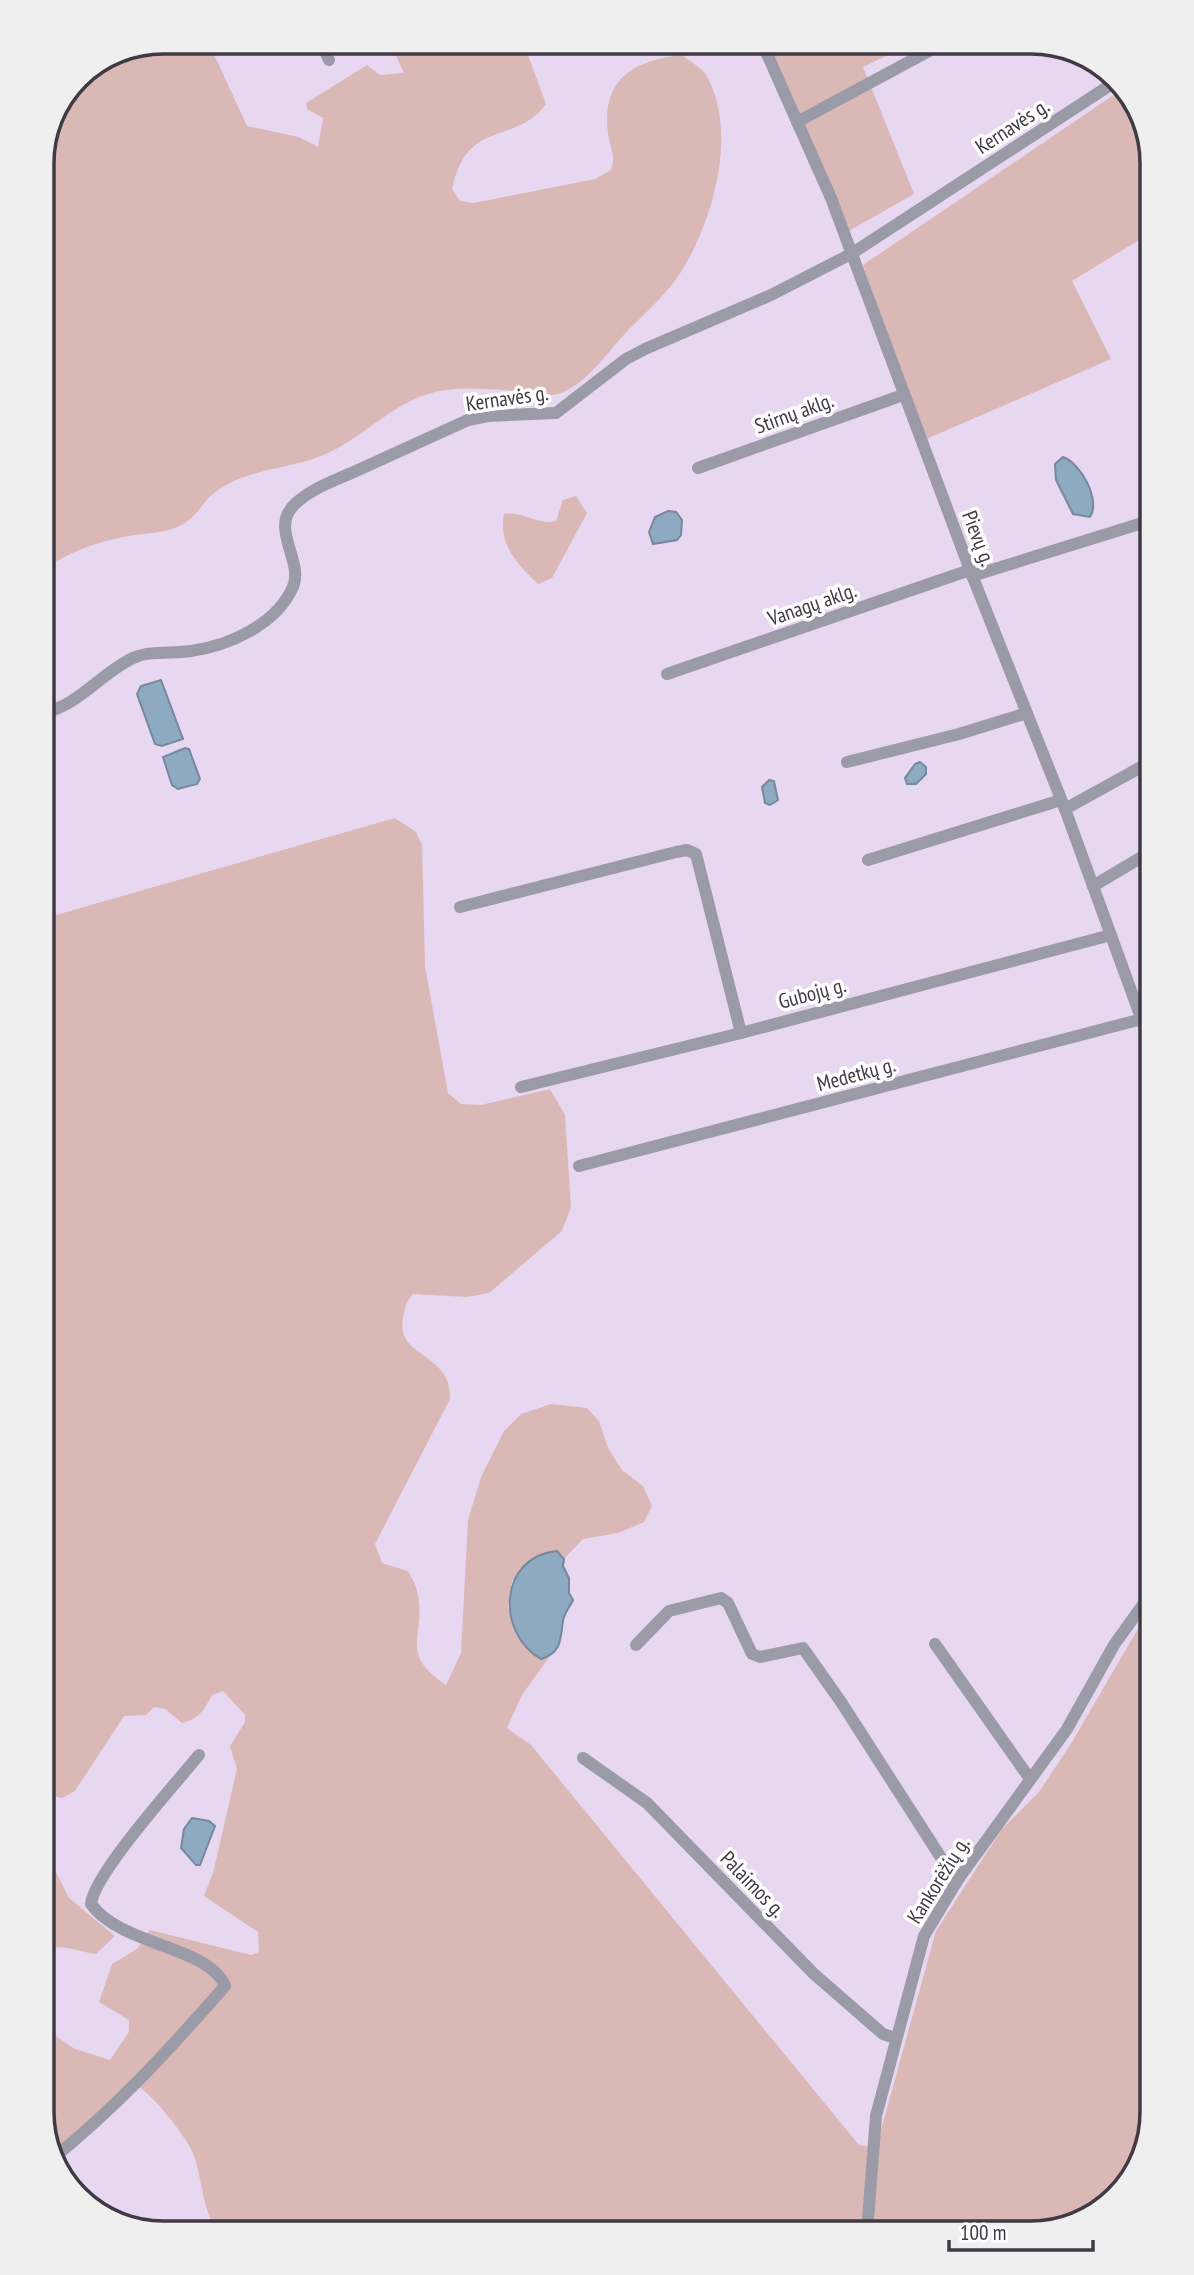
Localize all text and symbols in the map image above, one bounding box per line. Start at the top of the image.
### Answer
street label: Kernavės g. [970,92,1054,160]
street label: Kernavės g. [464,379,550,417]
street label: Stirnų aklg. [751,386,837,440]
street label: Pievų g. [956,507,1002,569]
street label: Vanagų aklg. [763,576,860,632]
street label: Gubojų g. [775,971,849,1015]
street label: Medetkų g. [814,1051,898,1097]
street label: Kankorėžių g. [901,1832,975,1928]
street label: Palaimos g. [715,1845,791,1923]
scale bar [949,2208,1092,2252]
text: 100 m [960,2219,1006,2246]

